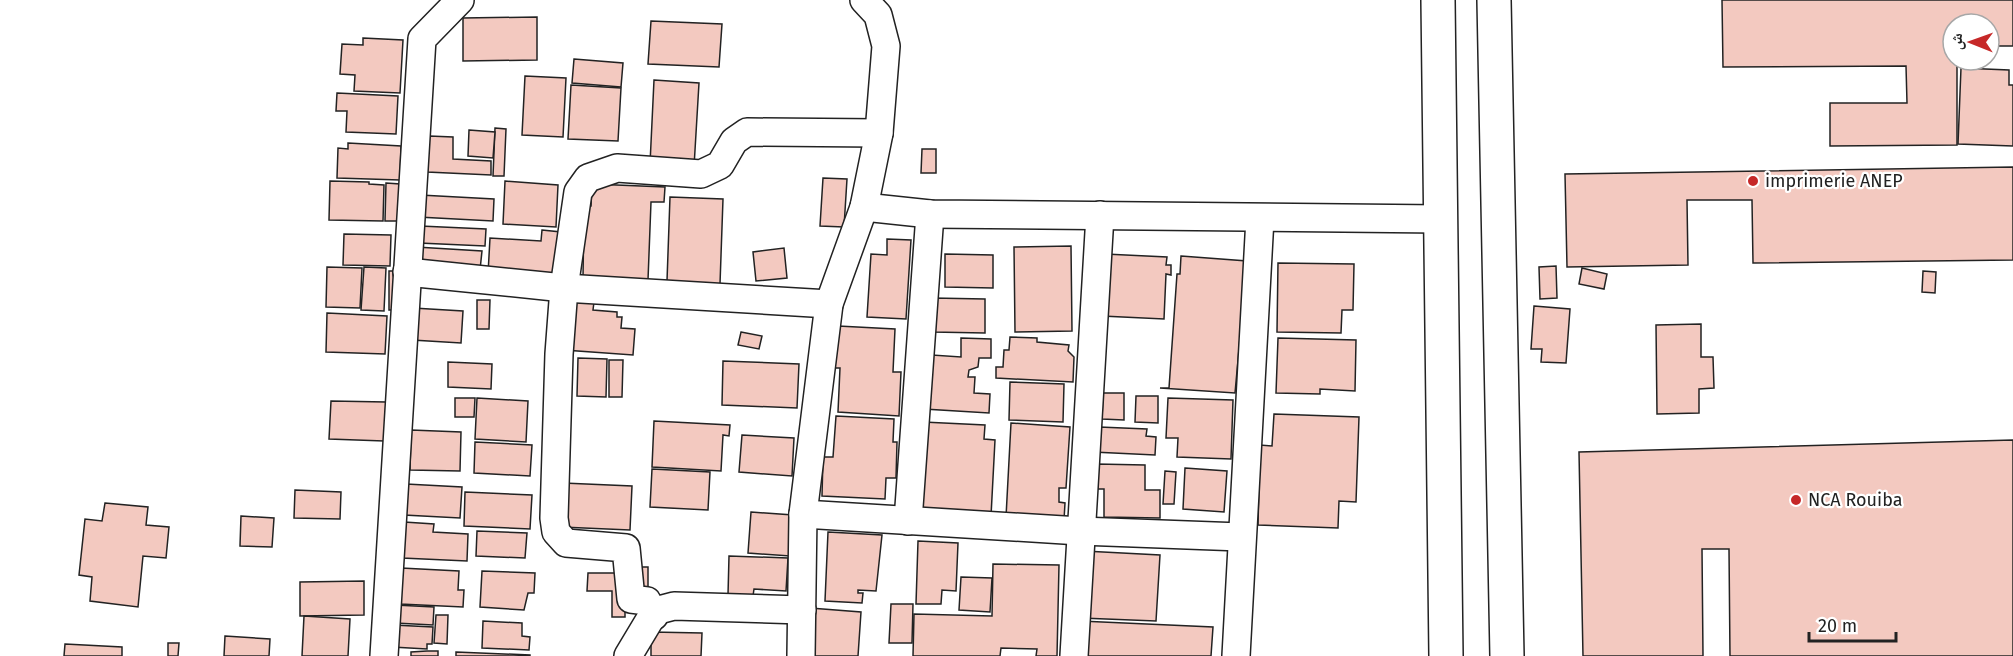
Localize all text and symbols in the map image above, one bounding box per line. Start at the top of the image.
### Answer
north arrow [1941,12,2001,72]
text: ش [1947,33,1966,50]
place label: imprimerie ANEP [1765,170,1903,192]
marker: imprimerie ANEP [1746,174,1760,188]
place label: NCA Rouiba [1808,489,1902,511]
marker: NCA Rouiba [1789,493,1803,507]
scale bar [1809,605,1896,643]
text: 20 m [1818,615,1857,637]

